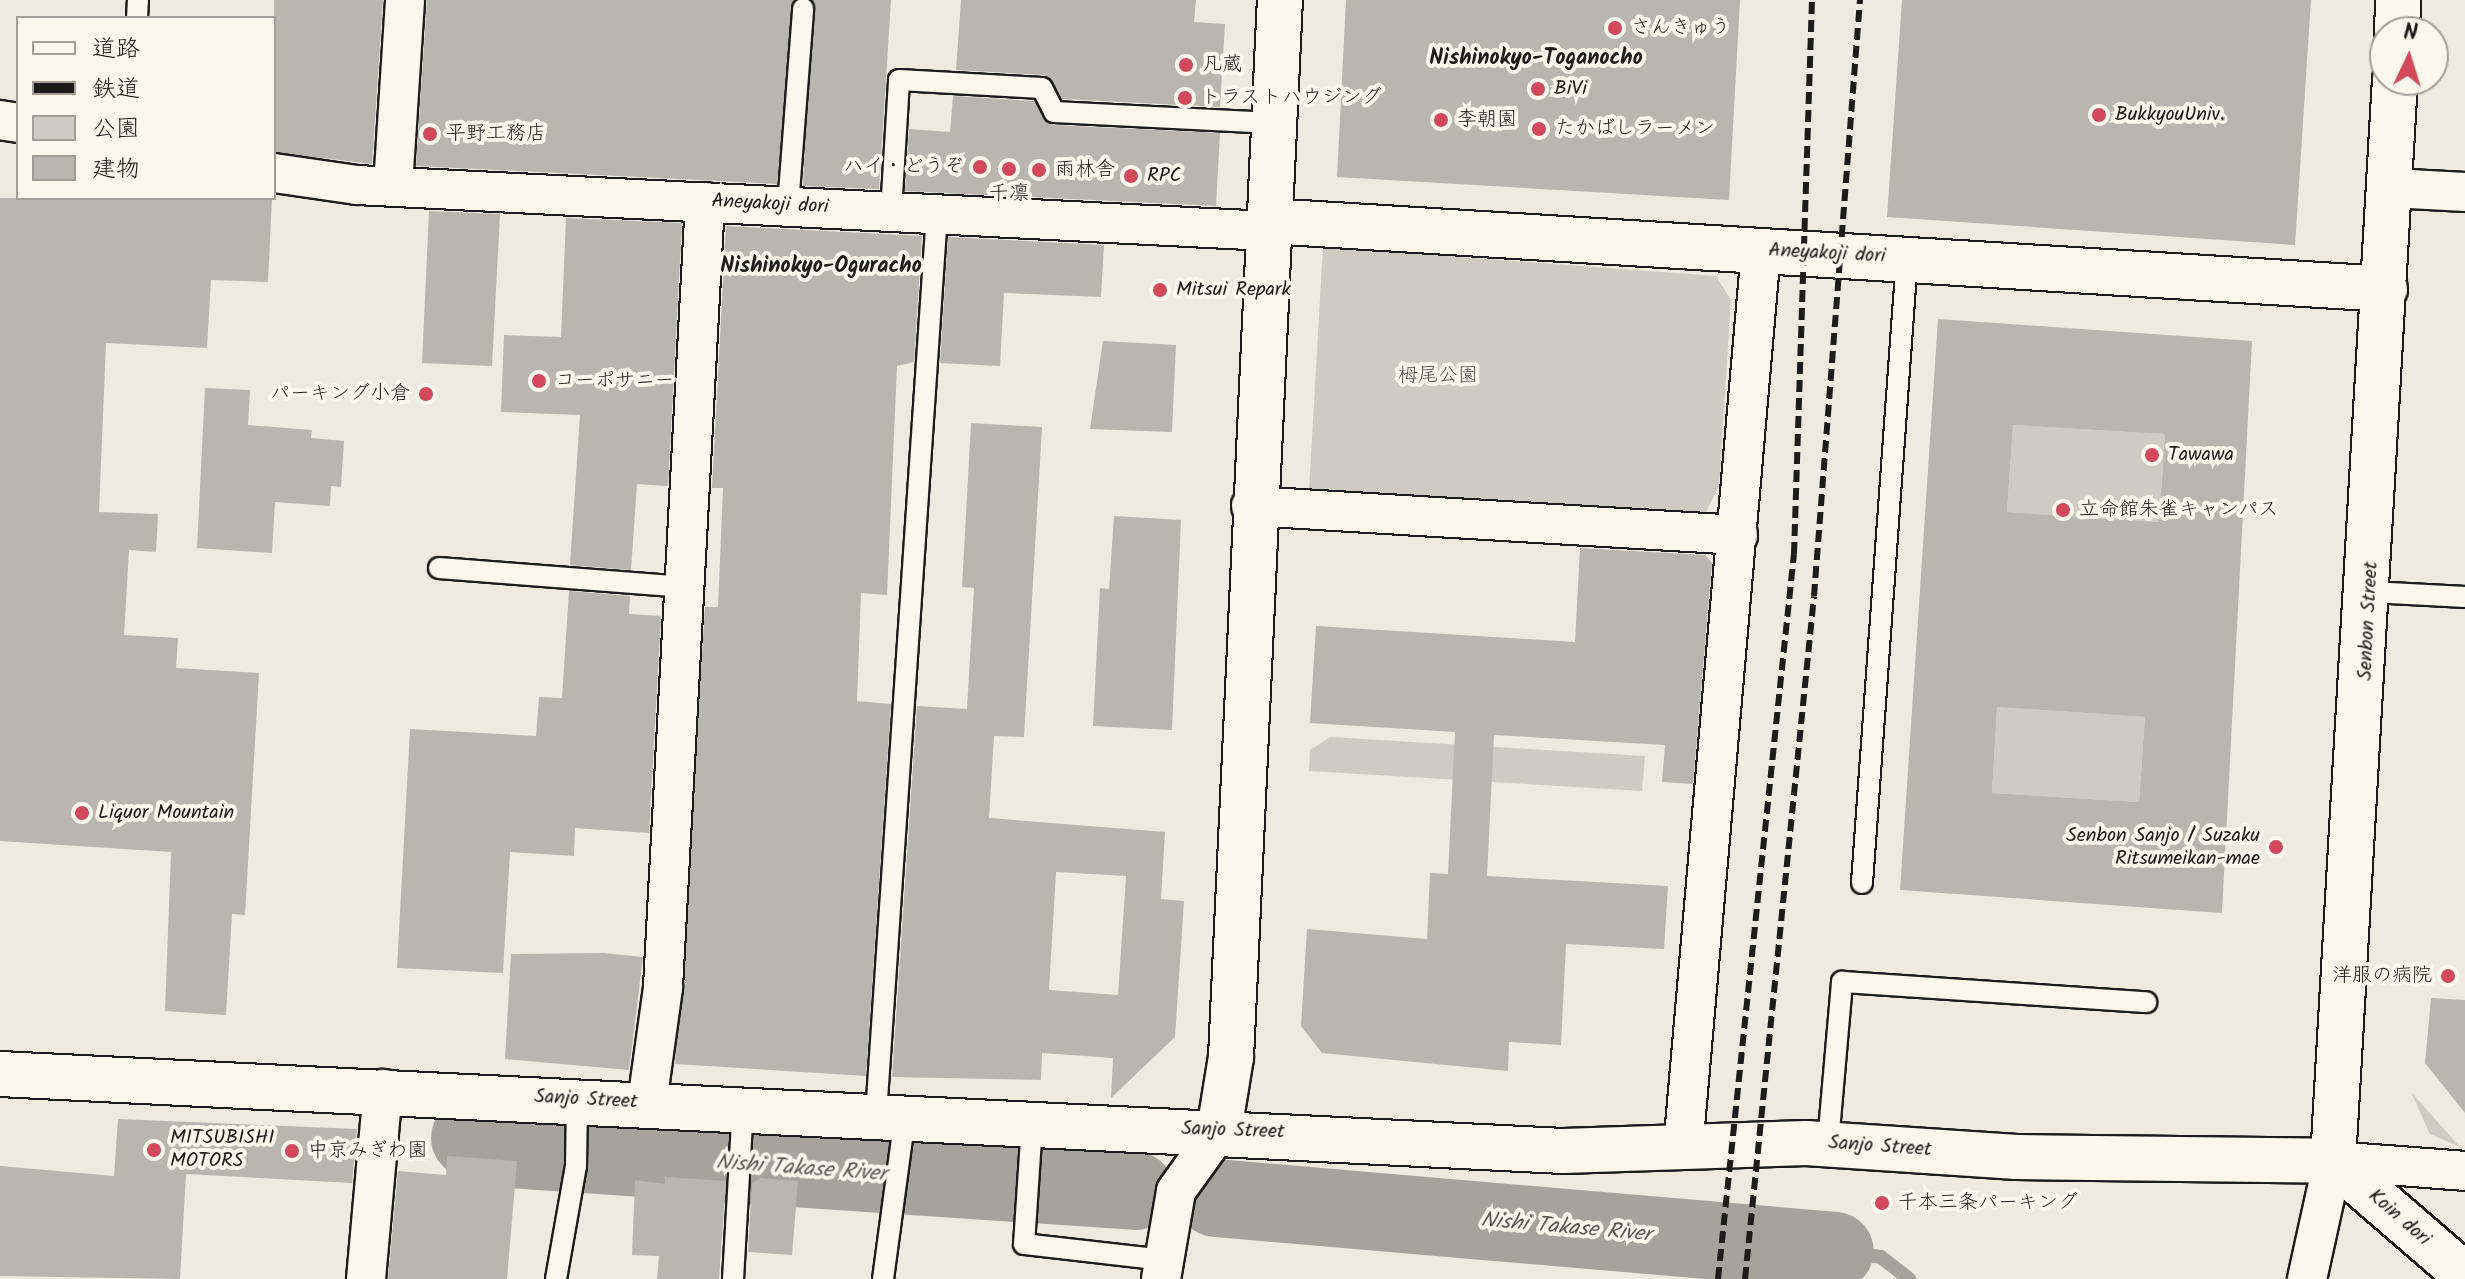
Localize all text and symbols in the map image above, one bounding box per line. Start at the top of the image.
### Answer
legend [16,16,276,200]
place label: さんきゅう [1631,16,1731,40]
north arrow [2369,16,2449,96]
text: N [2402,16,2419,51]
marker: さんきゅう [1606,19,1624,37]
text: 道路 [92,30,140,69]
district label: Nishinokyo-Toganocho [1429,46,1643,72]
place label: 凡蔵 [1202,53,1242,77]
marker: 凡蔵 [1177,56,1195,74]
text: 鉄道 [92,70,140,109]
place label: BiVi [1554,77,1587,101]
marker: BiVi [1529,80,1547,98]
place label: トラストハウジング [1201,86,1381,110]
marker: トラストハウジング [1176,89,1194,107]
place label: BukkyouUniv. [2115,103,2225,127]
marker: BukkyouUniv. [2090,106,2108,124]
place label: 李朝園 [1457,108,1517,132]
text: 公園 [92,110,140,149]
marker: 李朝園 [1432,111,1450,129]
place label: たかばしラーメン [1555,117,1715,141]
marker: たかばしラーメン [1530,120,1548,138]
place label: 平野工務店 [446,122,546,146]
marker: 平野工務店 [421,125,439,143]
text: 建物 [92,150,140,189]
place label: ハイ・どうぞ [844,155,964,179]
marker: ハイ・どうぞ [971,158,989,176]
place label: 雨林舎 [1055,158,1115,182]
marker: 千凛 [1000,160,1018,178]
marker: 雨林舎 [1030,161,1048,179]
place label: RPC [1147,164,1182,188]
marker: RPC [1122,167,1140,185]
place label: 千凛 [989,182,1029,206]
street label: Aneyakoji dori [711,190,829,220]
street label: Aneyakoji dori [1768,239,1886,269]
district label: Nishinokyo-Oguracho [720,254,922,280]
place label: Mitsui Repark [1176,278,1291,302]
marker: Mitsui Repark [1151,281,1169,299]
park label: 栂尾公園 [1398,364,1478,388]
place label: コーポサニー [555,369,675,393]
marker: コーポサニー [530,372,548,390]
place label: パーキング小倉 [270,382,410,406]
marker: パーキング小倉 [417,385,435,403]
place label: Tawawa [2168,443,2234,467]
marker: Tawawa [2143,446,2161,464]
place label: 立命館朱雀キャンパス [2079,498,2279,522]
marker: 立命館朱雀キャンパス [2054,501,2072,519]
street label: Senbon Street [2354,561,2384,681]
place label: Liquor Mountain [98,801,234,825]
marker: Liquor Mountain [73,804,91,822]
place label: Senbon Sanjo / Suzaku Ritsumeikan-mae [2066,824,2260,871]
marker: Senbon Sanjo / Suzaku Ritsumeikan-mae [2267,838,2285,856]
place label: 洋服の病院 [2332,964,2432,988]
marker: 洋服の病院 [2439,967,2457,985]
street label: Sanjo Street [534,1085,638,1115]
street label: Sanjo Street [1181,1117,1285,1145]
place label: MITSUBISHI MOTORS [170,1126,274,1173]
street label: Sanjo Street [1828,1131,1932,1163]
place label: 中京みぎわ園 [308,1139,428,1163]
marker: MITSUBISHI MOTORS [145,1141,163,1159]
marker: 中京みぎわ園 [283,1142,301,1160]
water label: Nishi Takase River [715,1150,887,1188]
street label: Koin dori [2363,1184,2435,1252]
place label: 千本三条パーキング [1898,1191,2078,1215]
marker: 千本三条パーキング [1873,1194,1891,1212]
water label: Nishi Takase River [1480,1207,1652,1249]

